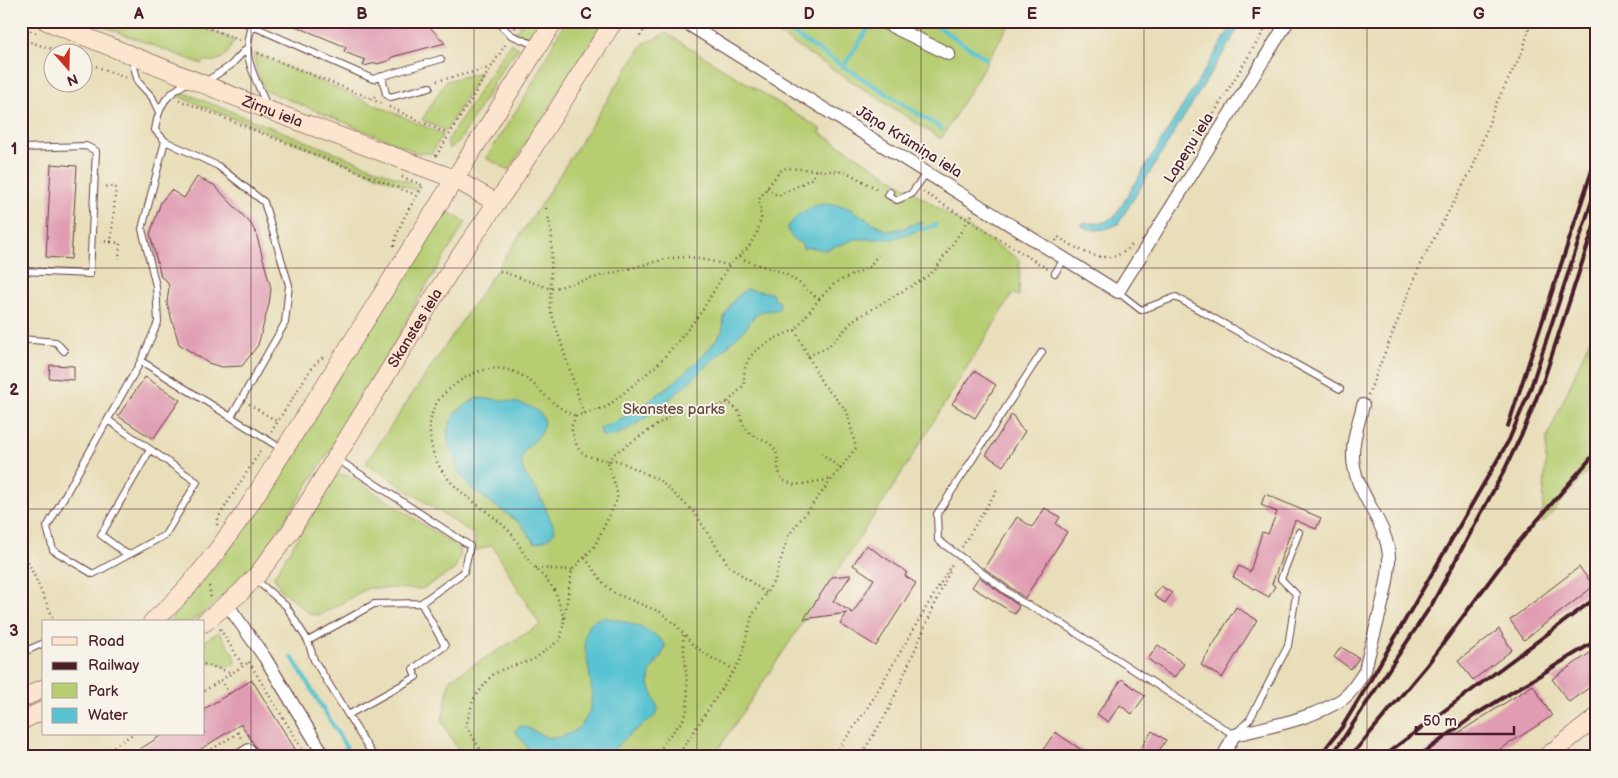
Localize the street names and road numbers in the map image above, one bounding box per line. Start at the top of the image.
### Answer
street label: Zirņu iela [239,91,305,132]
street label: Jāņa Krūmiņa iela [852,102,966,182]
street label: Lapeņu iela [1160,109,1218,187]
street label: Skanstes iela [384,285,446,371]

